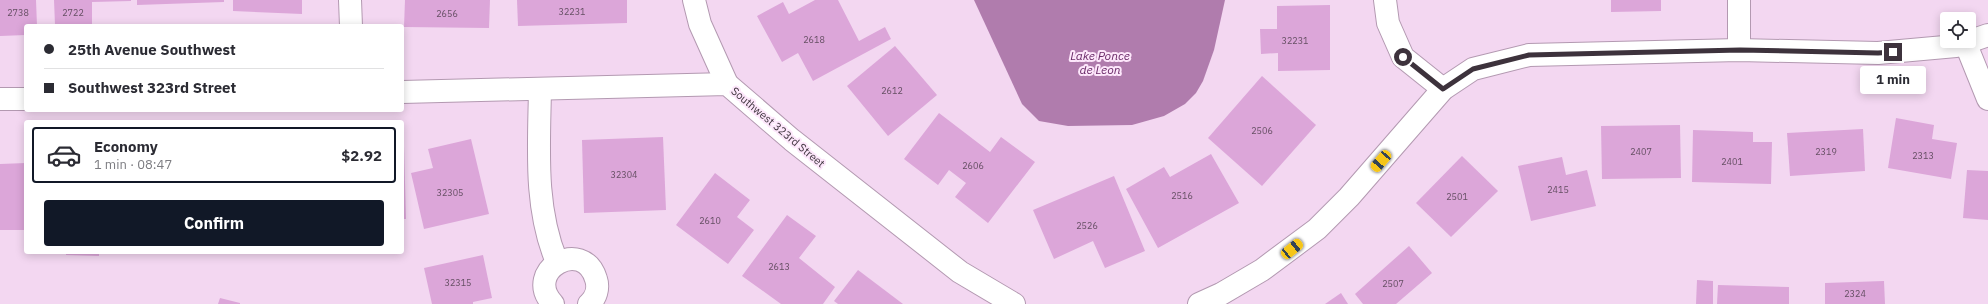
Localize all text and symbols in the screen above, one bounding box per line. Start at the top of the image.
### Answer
house number: 32231 [558,6,586,17]
house number: 2738 [7,7,29,18]
house number: 2722 [62,7,84,18]
house number: 2656 [436,8,458,19]
map controls [1940,12,1976,48]
button: locate [1940,12,1976,48]
house number: 2618 [803,34,825,45]
house number: 32231 [1281,35,1309,46]
text: 25th Avenue Southwest [68,40,236,59]
route end [1884,43,1902,61]
water label: Lake Ponce de Leon [1070,48,1130,77]
route start [1394,48,1412,66]
callout: 1 min [1860,66,1926,94]
text: 1 min [1876,71,1910,88]
text: Southwest 323rd Street [68,78,236,97]
street label: Southwest 323rd Street [728,84,828,170]
house number: 2612 [881,85,903,96]
house number: 2506 [1251,125,1273,136]
icon: car [46,137,82,173]
text: Economy [94,137,158,156]
text: $2.92 [341,146,382,165]
house number: 2407 [1630,146,1652,157]
house number: 2319 [1815,146,1837,157]
car [1369,148,1393,174]
house number: 2313 [1912,150,1934,161]
text: 1 min · 08:47 [94,156,172,173]
house number: 2401 [1721,156,1743,167]
house number: 2606 [962,160,984,171]
house number: 32304 [610,169,638,180]
house number: 2415 [1547,184,1569,195]
house number: 32305 [436,187,464,198]
house number: 2516 [1171,190,1193,201]
house number: 2501 [1446,191,1468,202]
button: Confirm [44,200,384,246]
house number: 2610 [699,215,721,226]
house number: 2526 [1076,220,1098,231]
car [1279,237,1305,261]
house number: 2613 [768,261,790,272]
house number: 32315 [444,277,472,288]
house number: 2507 [1382,278,1404,289]
house number: 2324 [1844,288,1866,299]

